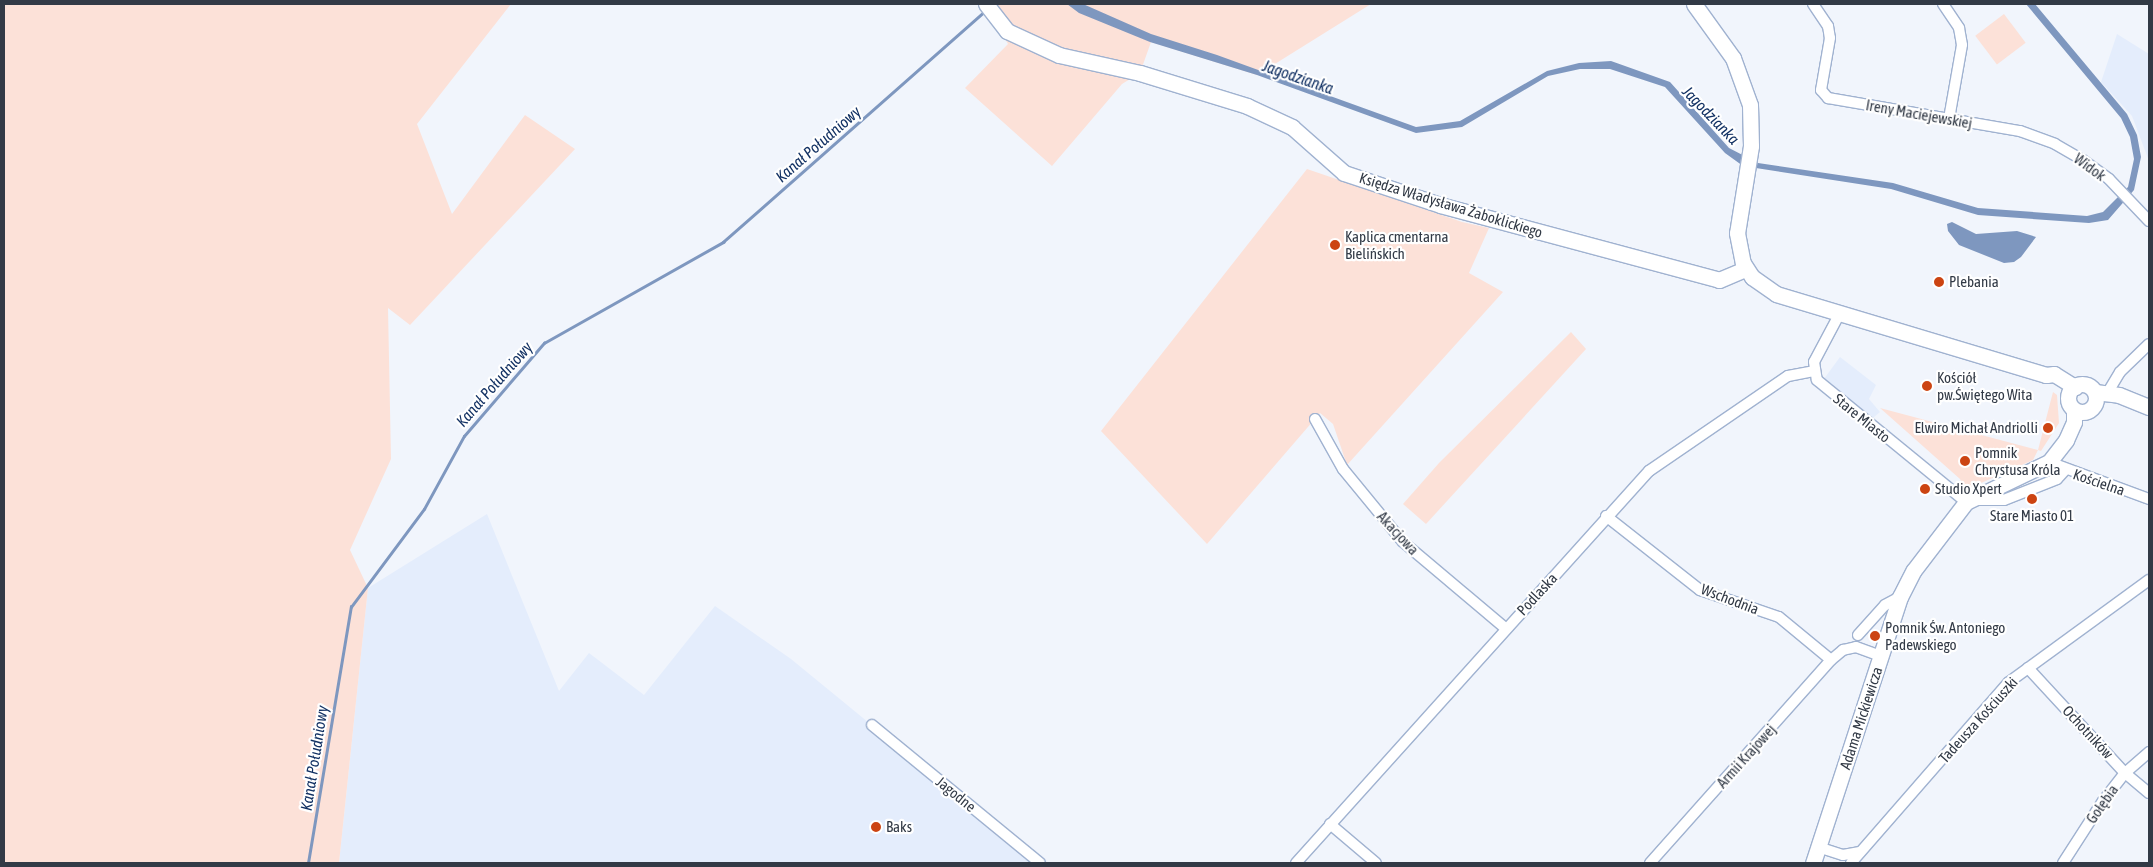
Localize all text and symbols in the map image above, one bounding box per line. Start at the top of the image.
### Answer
water label: Jagodzianka [1260,56,1336,98]
water label: Jagodzianka [1679,82,1743,148]
street label: Ireny Maciejewskiej [1864,96,1974,132]
water label: Kanał Południowy [772,102,864,186]
street label: Widok [2071,149,2109,185]
street label: Księdza Władysława Żaboklickiego [1357,169,1545,241]
place label: Kaplica cmentarna Bielińskich [1345,227,1449,262]
marker: Kaplica cmentarna Bielińskich [1329,239,1341,251]
place label: Plebania [1949,273,1999,291]
marker: Plebania [1933,276,1945,288]
water label: Kanał Południowy [452,338,536,430]
place label: Kościół pw.Świętego Wita [1937,368,2032,403]
marker: Kościół pw.Świętego Wita [1921,380,1933,392]
street label: Stare Miasto [1830,390,1894,446]
place label: Elwiro Michał Andriolli [1914,419,2038,437]
marker: Elwiro Michał Andriolli [2042,422,2054,434]
place label: Pomnik Chrystusa Króla [1975,443,2061,478]
marker: Pomnik Chrystusa Króla [1959,455,1971,467]
street label: Kościelna [2071,465,2127,499]
place label: Studio Xpert [1935,480,2002,498]
marker: Studio Xpert [1919,483,1931,495]
marker: Stare Miasto 01 [2026,493,2038,505]
place label: Stare Miasto 01 [1990,507,2074,525]
street label: Akacjowa [1373,508,1423,558]
street label: Podlaska [1513,569,1561,619]
street label: Wschodnia [1699,580,1761,618]
place label: Pomnik Św. Antoniego Padewskiego [1885,618,2005,653]
marker: Pomnik Św. Antoniego Padewskiego [1869,630,1881,642]
street label: Adama Mickiewicza [1836,664,1886,772]
street label: Tadeusza Kościuszki [1935,673,2021,767]
street label: Ochotników [2059,702,2117,762]
water label: Kanał Południowy [296,704,332,812]
street label: Armii Krajowej [1713,720,1779,792]
street label: Jagodne [932,772,980,816]
street label: Gołębia [2082,781,2122,827]
place label: Baks [886,818,912,836]
marker: Baks [870,821,882,833]

